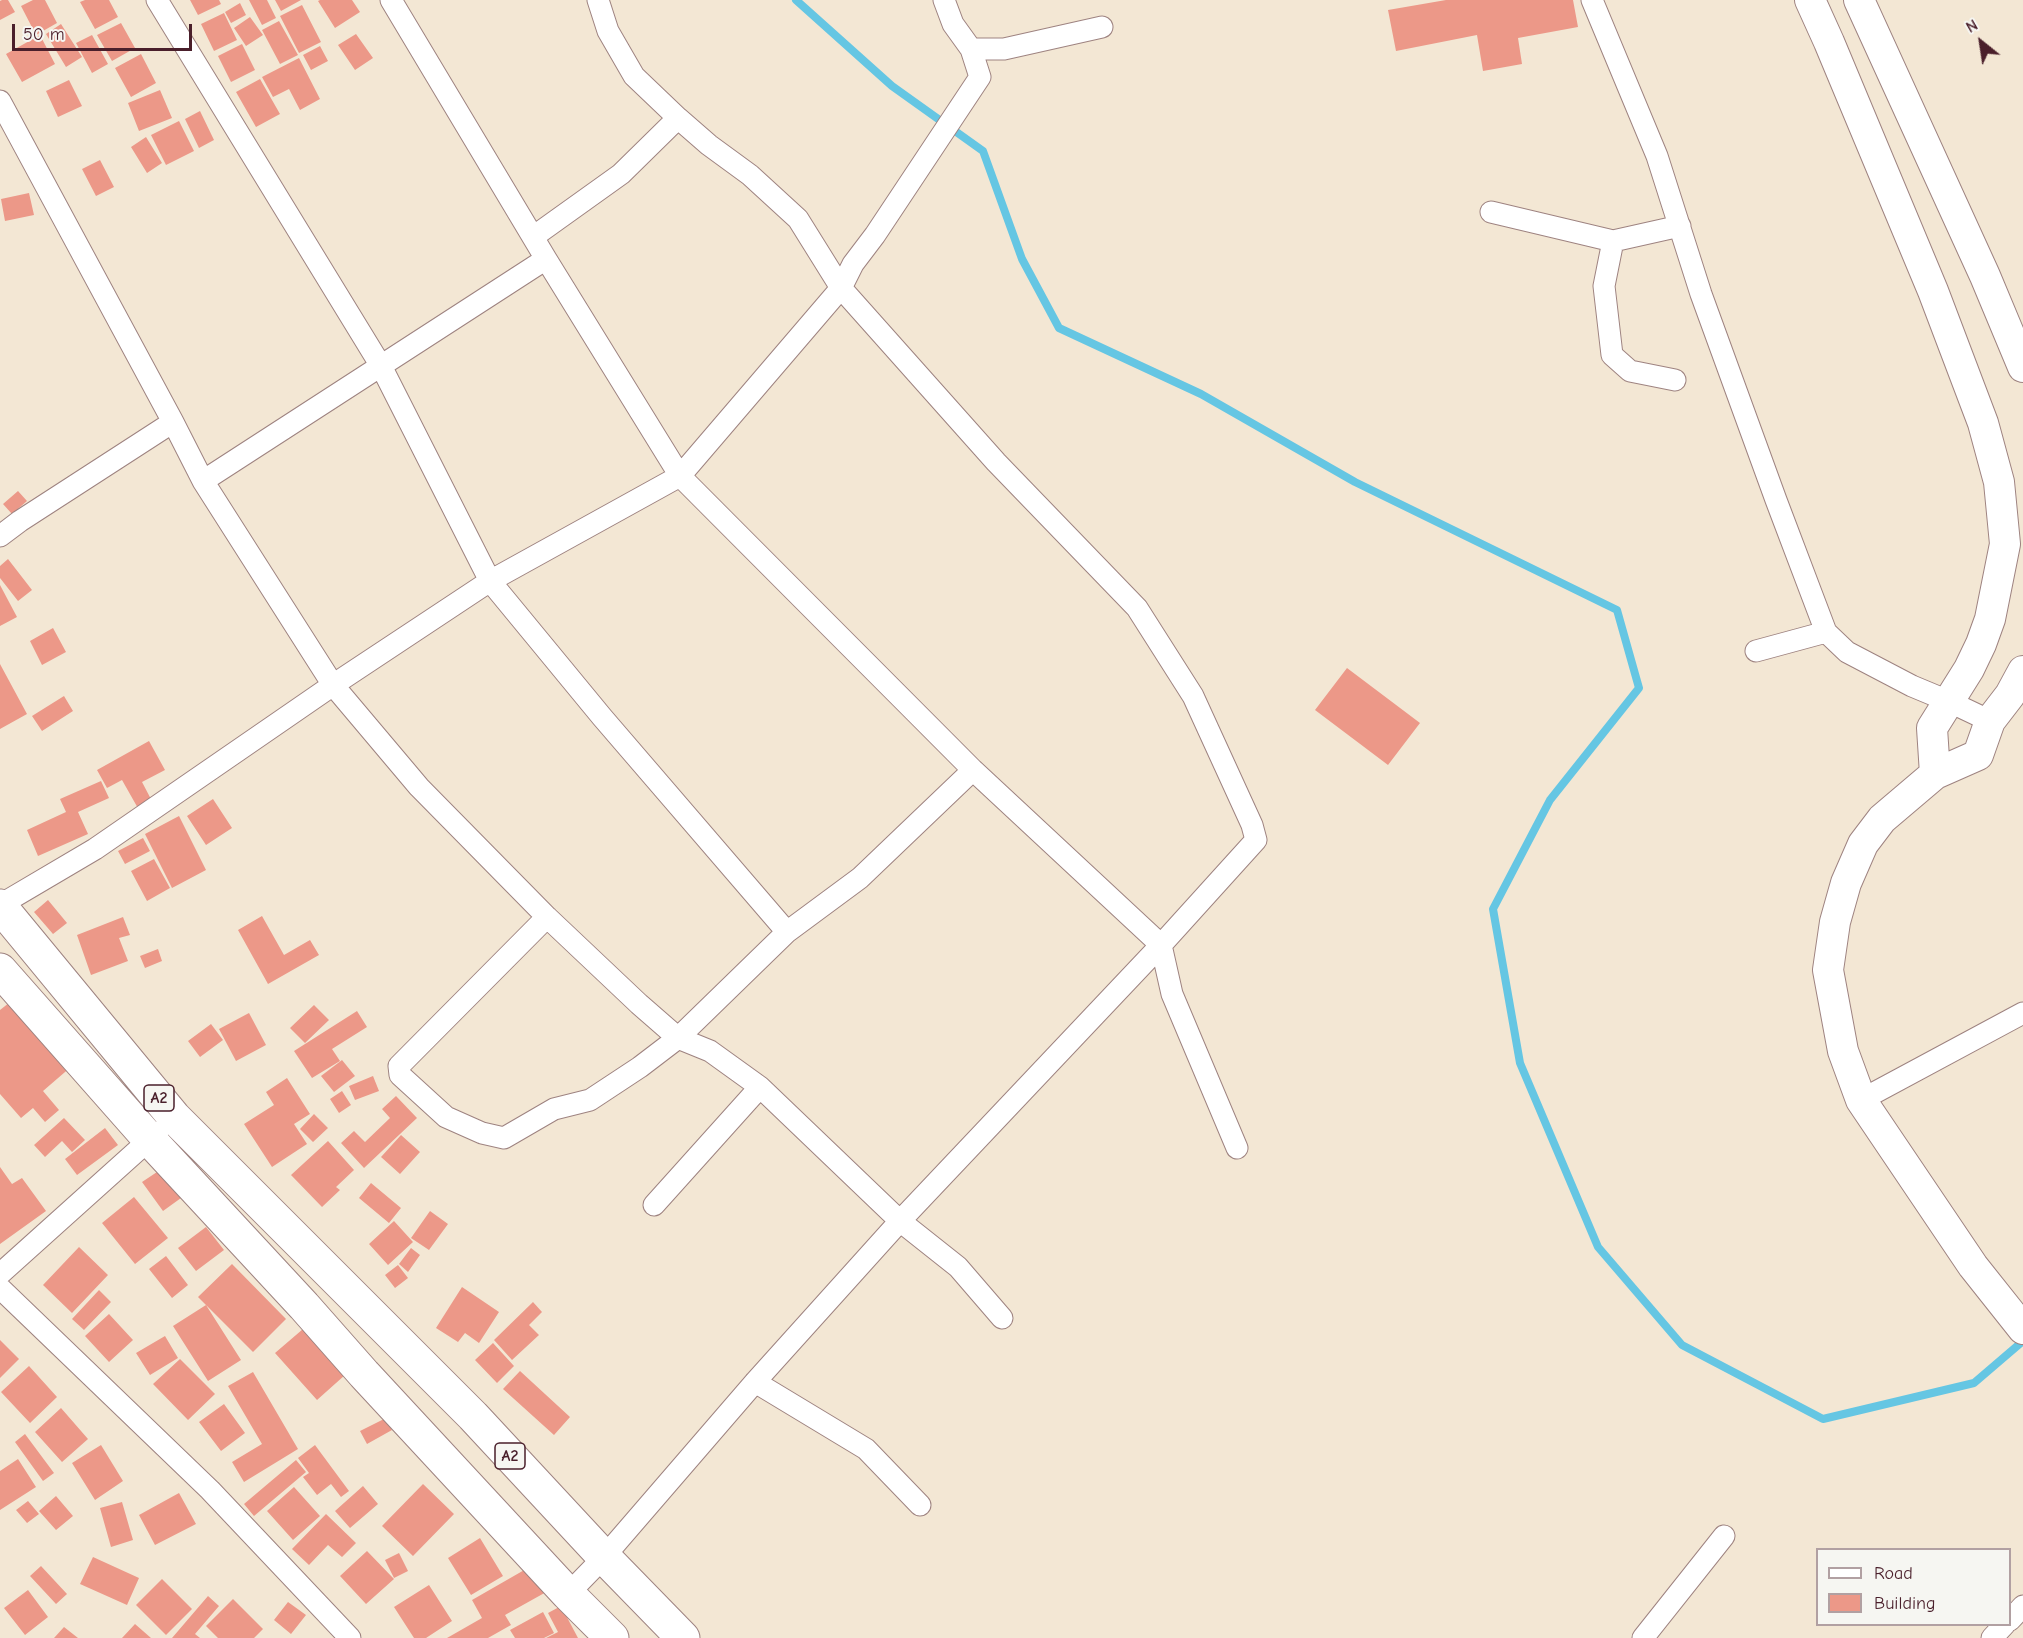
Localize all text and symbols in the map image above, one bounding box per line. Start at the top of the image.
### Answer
scale bar [15,12,195,50]
north arrow [1951,12,2011,72]
text: N [1963,16,1981,37]
text: 50 m [23,24,65,45]
road number: A2 [144,1085,174,1111]
road number: A2 [495,1443,525,1469]
legend [1816,1548,2011,1626]
text: Road [1874,1563,1913,1584]
text: Building [1874,1593,1936,1614]

